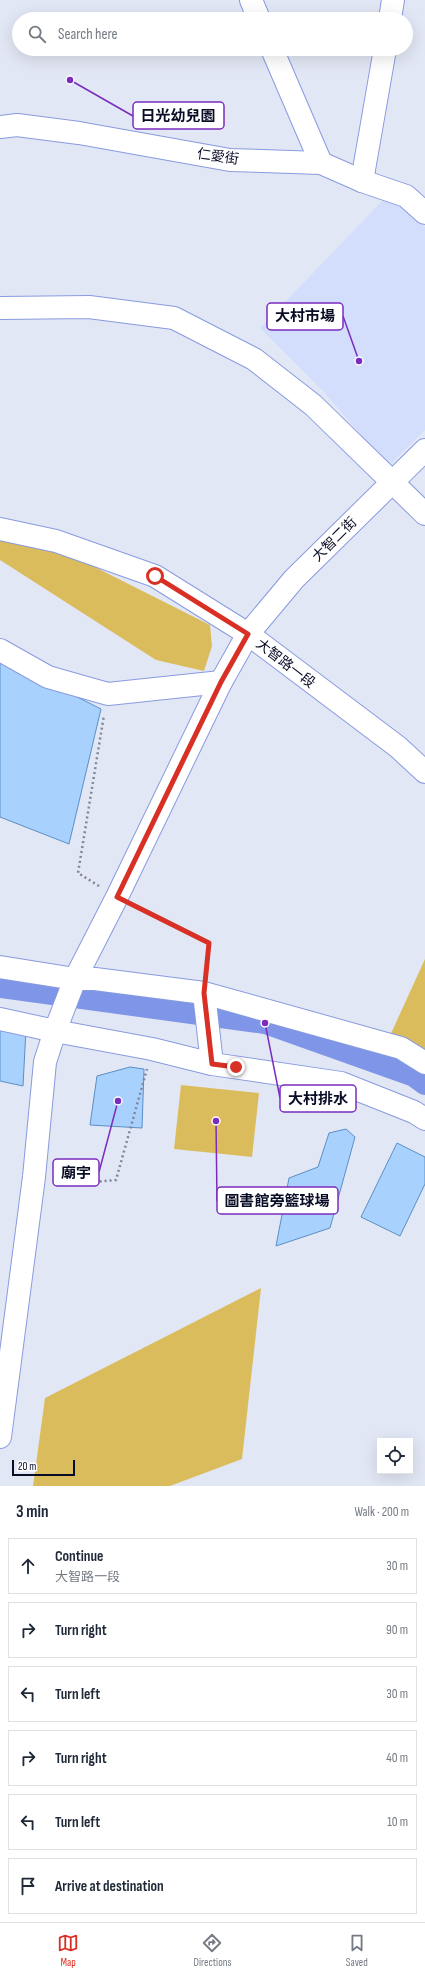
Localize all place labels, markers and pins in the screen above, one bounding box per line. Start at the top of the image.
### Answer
callout: 日光幼兒園 [133,102,224,129]
callout: 大村市場 [267,303,343,330]
callout: 大村排水 [280,1085,356,1112]
callout: 廟宇 [53,1159,99,1186]
callout: 圖書館旁籃球場 [217,1187,338,1214]

